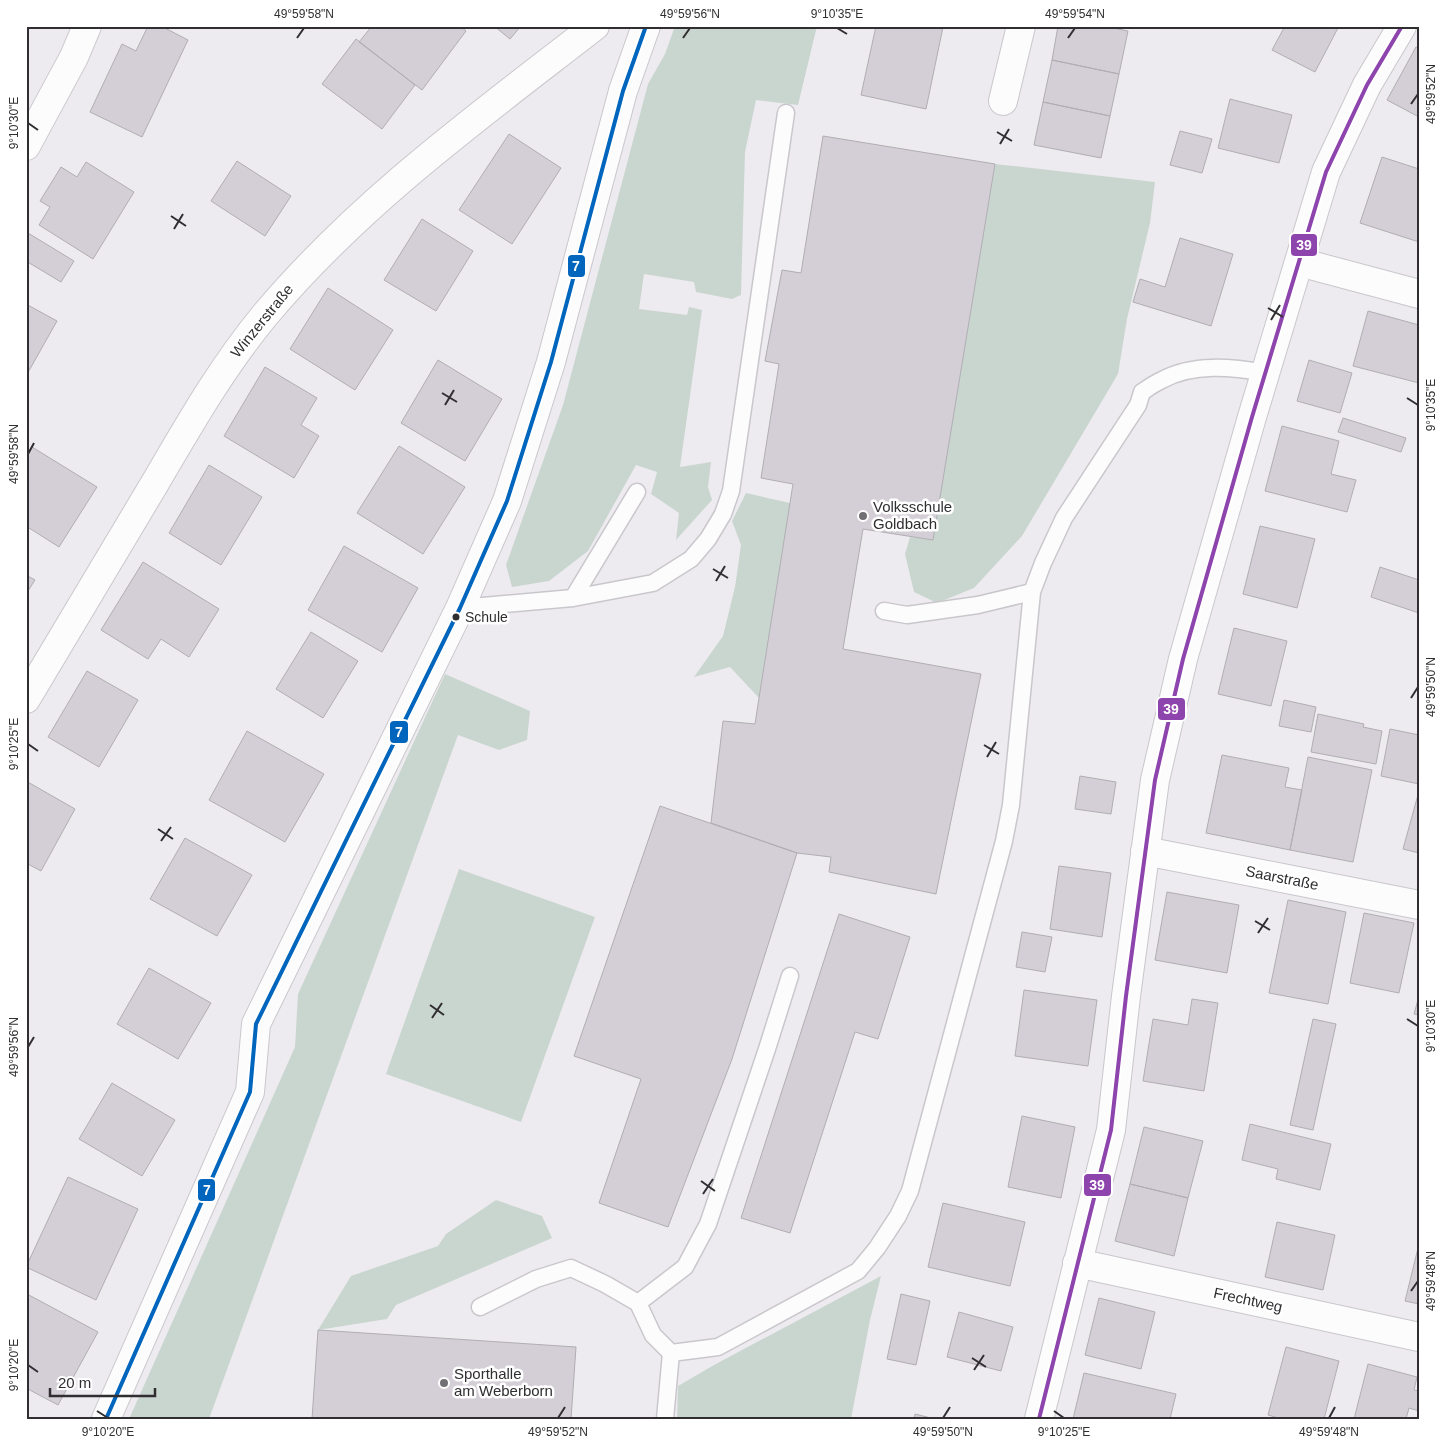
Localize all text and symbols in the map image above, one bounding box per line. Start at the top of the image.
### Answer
text: 49°59'58"N [274,7,334,21]
text: 49°59'56"N [660,7,720,21]
text: 9°10'35"E [811,7,863,21]
text: 49°59'54"N [1045,7,1105,21]
text: 49°59'52"N [1424,64,1438,124]
text: 9°10'30"E [7,97,21,149]
line badge: 39 [1290,233,1318,257]
text: 39 [1296,237,1312,253]
line badge: 7 [567,254,586,278]
text: 7 [572,258,580,274]
street label: Winzerstraße [227,281,296,361]
text: 9°10'35"E [1424,379,1438,431]
text: 49°59'58"N [7,424,21,484]
place label: Volksschule Goldbach [873,498,952,532]
marker: Volksschule Goldbach [857,510,869,522]
place label: Schule [465,609,508,625]
marker: Schule [451,612,461,622]
text: 49°59'50"N [1424,657,1438,717]
line badge: 39 [1157,697,1186,721]
text: 39 [1163,701,1179,717]
text: 9°10'25"E [7,718,21,770]
line badge: 7 [389,720,409,744]
text: 7 [395,724,403,740]
street label: Saarstraße [1244,862,1320,893]
text: 9°10'30"E [1424,1000,1438,1052]
text: 49°59'56"N [7,1017,21,1077]
line badge: 39 [1083,1173,1112,1197]
text: 39 [1089,1177,1105,1193]
line badge: 7 [197,1178,216,1202]
text: 7 [203,1182,211,1198]
text: 49°59'48"N [1424,1251,1438,1311]
street label: Frechtweg [1212,1284,1284,1315]
text: 9°10'20"E [7,1339,21,1391]
scale bar [50,1365,155,1397]
place label: Sporthalle am Weberborn [454,1365,553,1399]
text: 20 m [58,1374,91,1391]
marker: Sporthalle am Weberborn [438,1377,450,1389]
text: 9°10'20"E [82,1425,134,1439]
text: 49°59'52"N [528,1425,588,1439]
text: 49°59'50"N [913,1425,973,1439]
text: 9°10'25"E [1038,1425,1090,1439]
text: 49°59'48"N [1299,1425,1359,1439]

